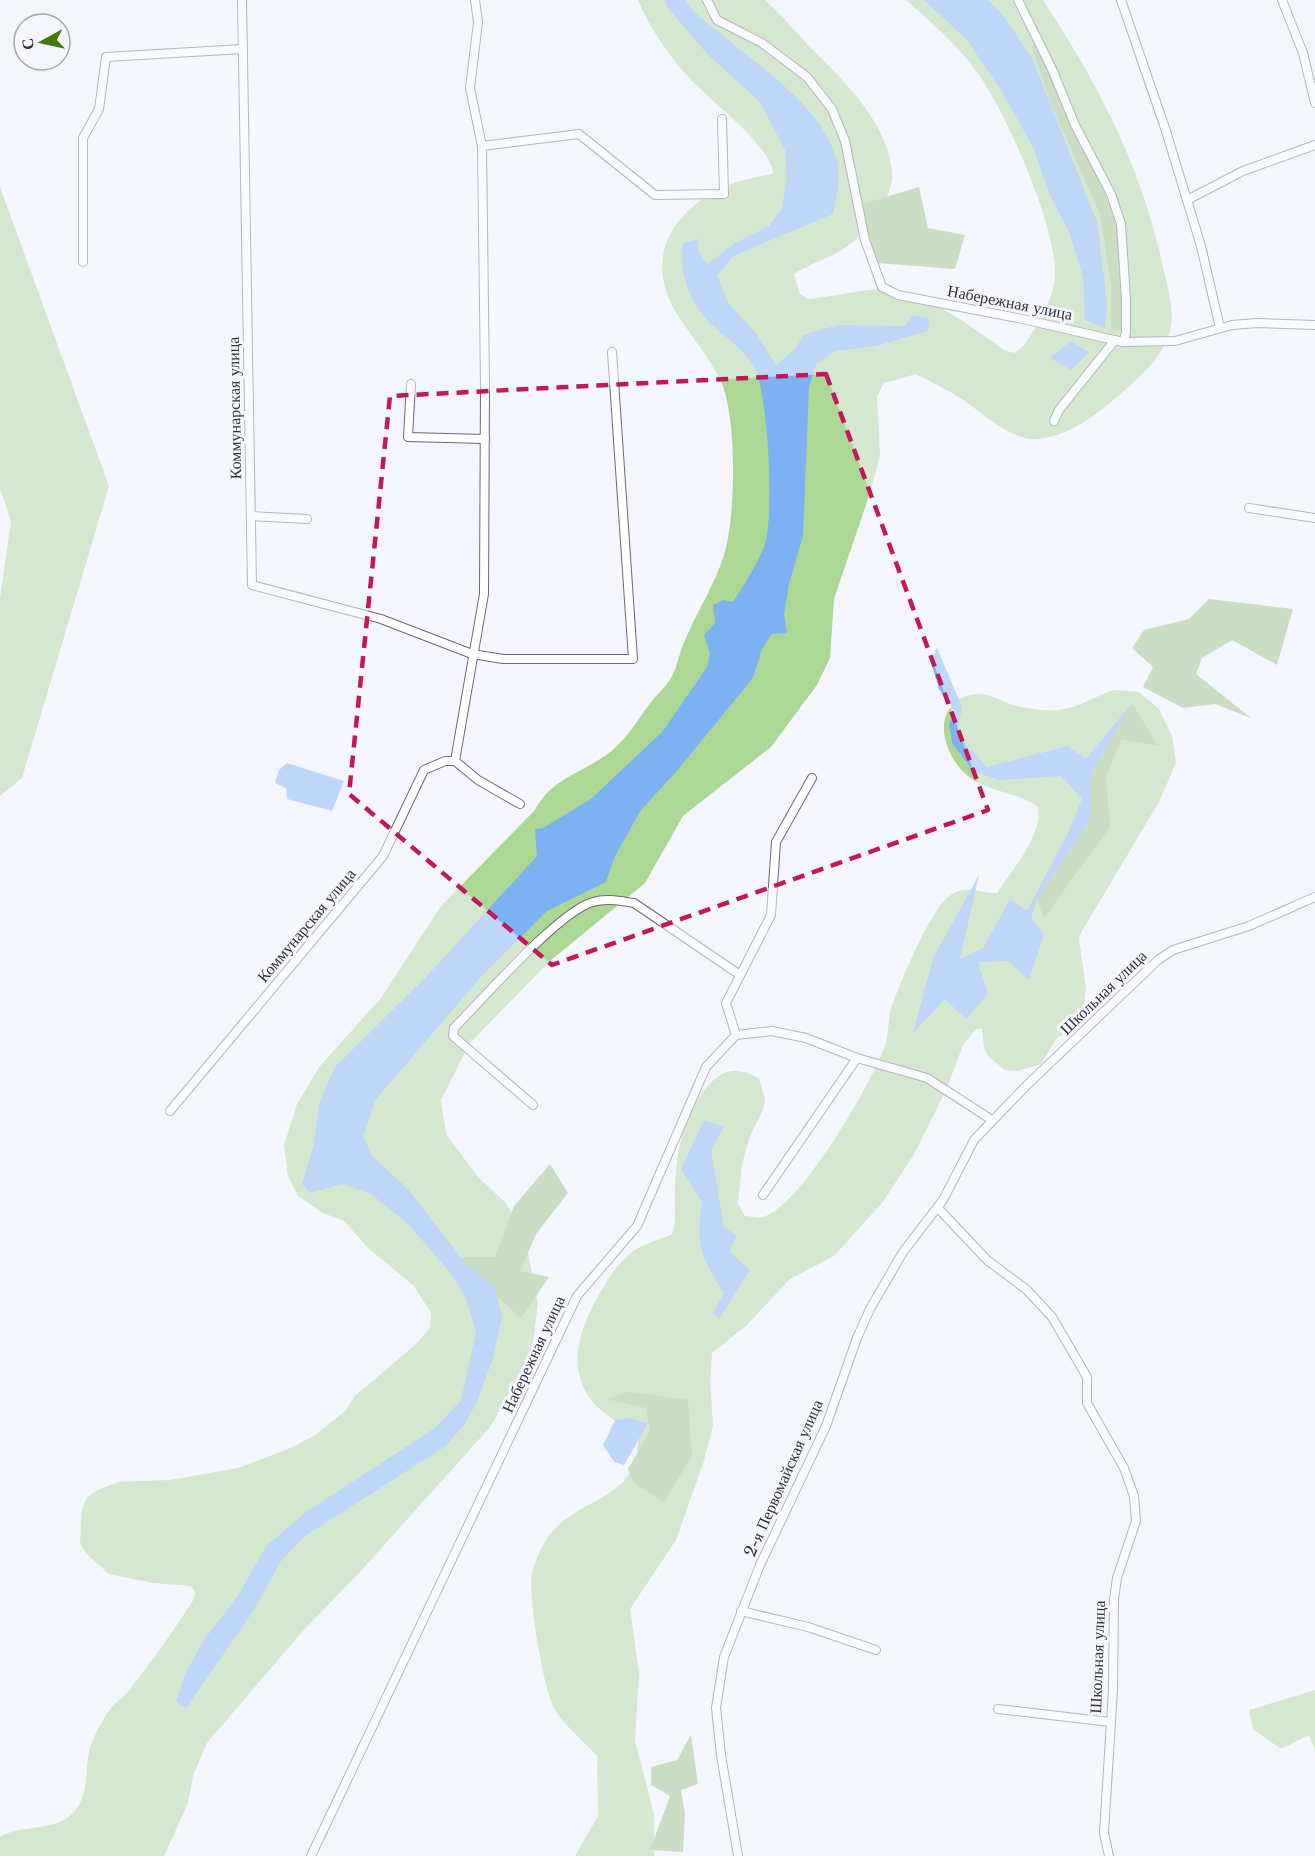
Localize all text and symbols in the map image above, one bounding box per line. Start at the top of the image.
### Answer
north arrow [12,12,72,72]
text: С [16,37,38,51]
street label: Набережная улица [946,280,1074,324]
street label: Коммунарская улица [223,336,245,480]
street label: Коммунарская улица [252,864,360,986]
street label: Школьная улица [1055,945,1151,1039]
street label: Набережная улица [497,1292,569,1416]
street label: 2-я Первомайская улица [739,1396,827,1560]
street label: Школьная улица [1085,1600,1109,1714]

